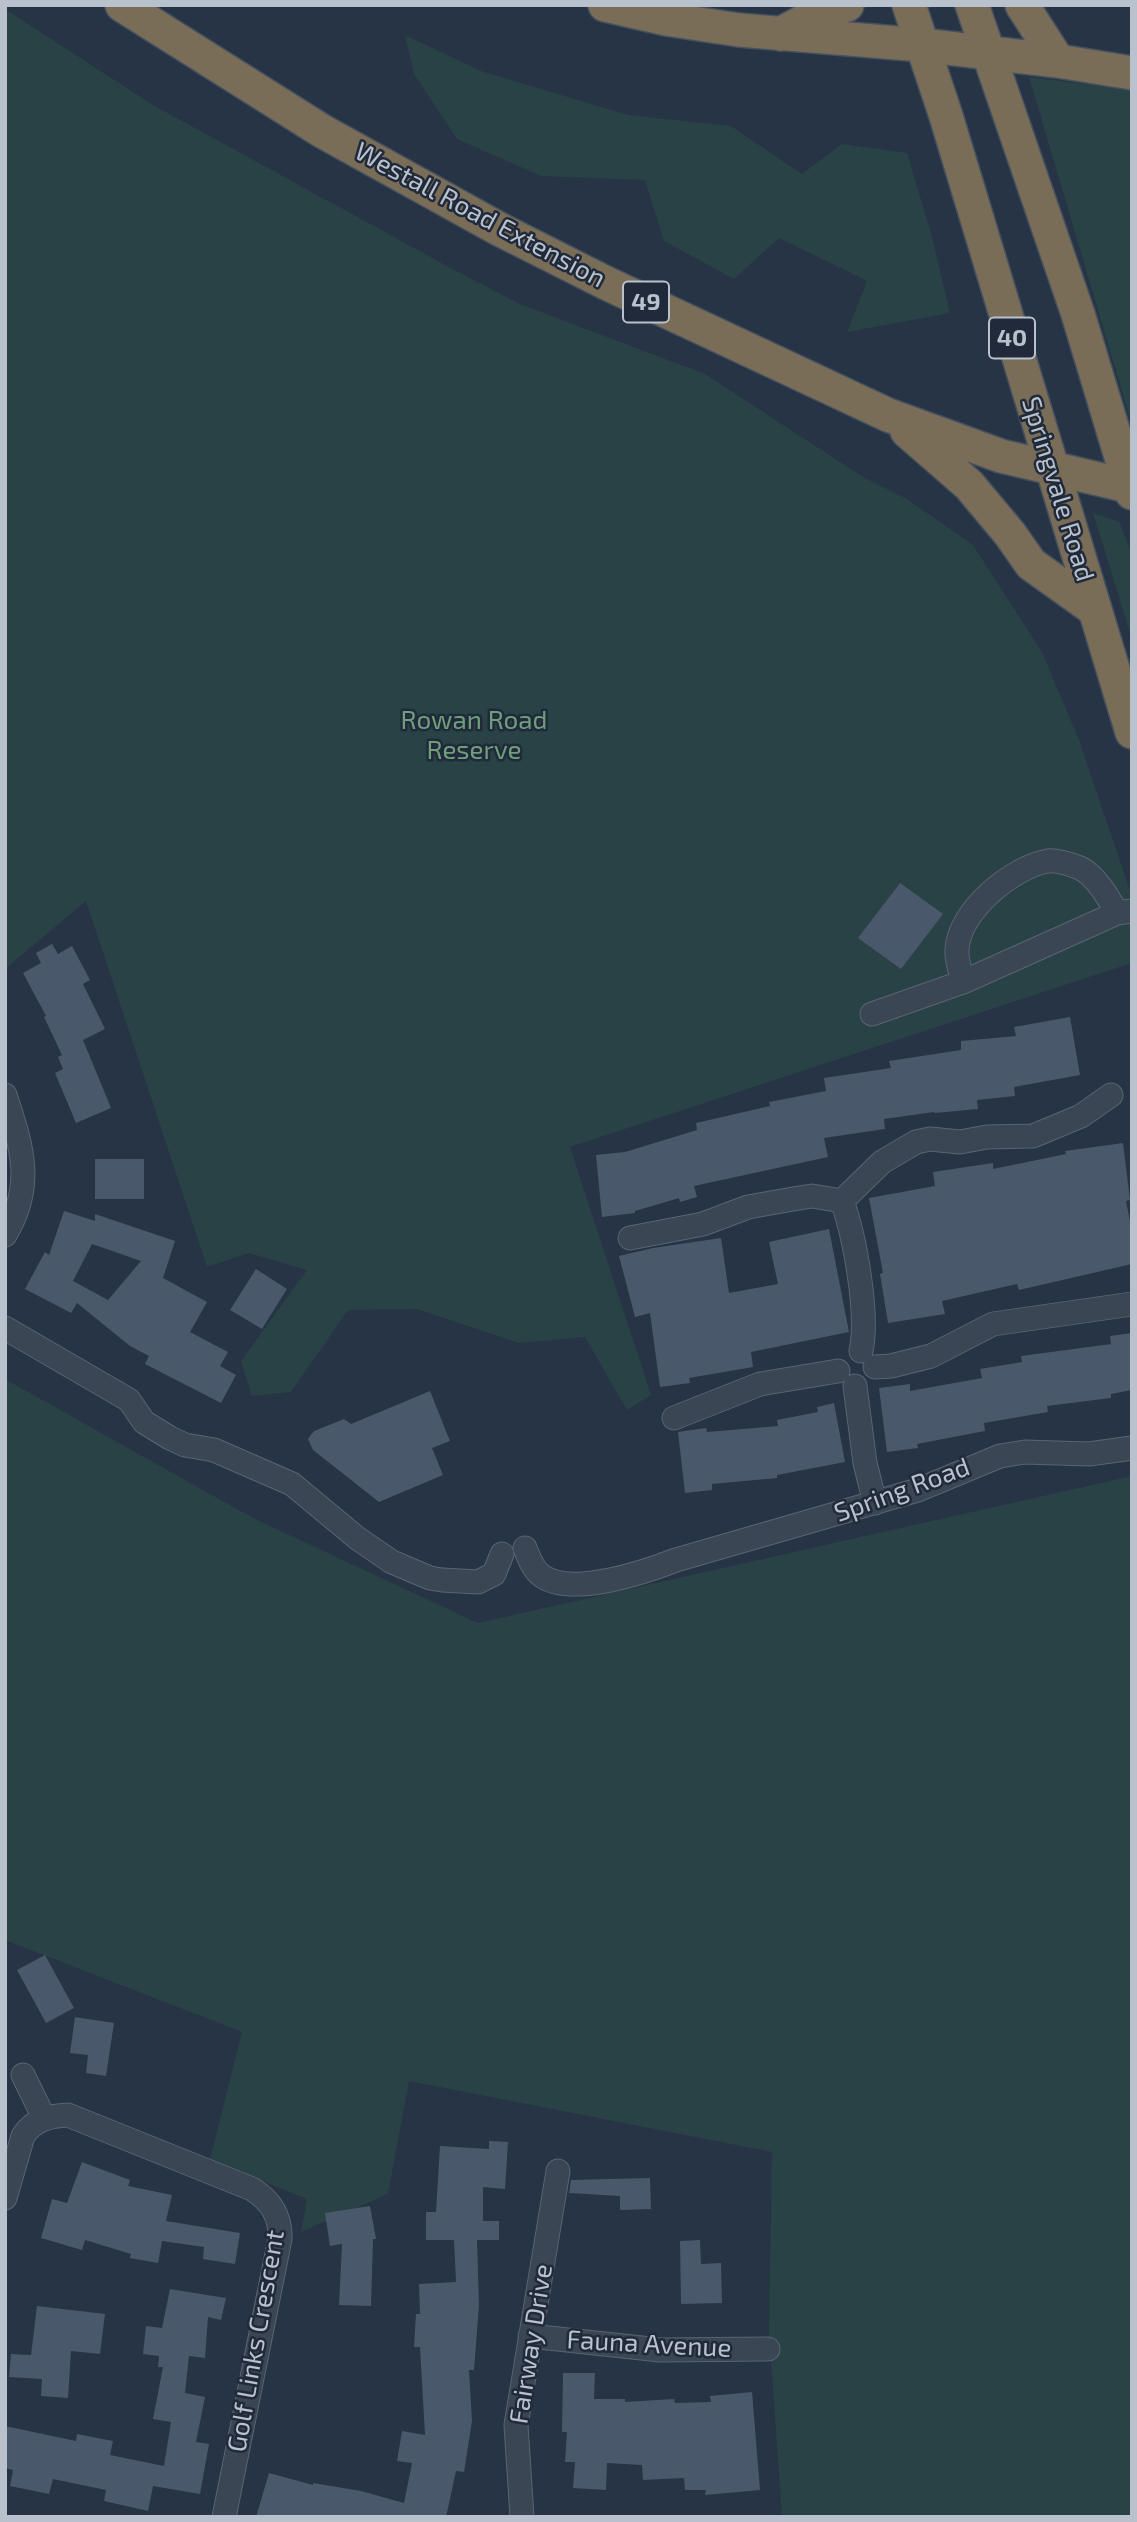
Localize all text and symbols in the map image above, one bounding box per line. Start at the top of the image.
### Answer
street label: Westall Road Extension [349,136,611,294]
road number: 49 [623,282,669,323]
road number: 40 [989,318,1035,358]
street label: Springvale Road [1015,393,1101,585]
park label: Rowan Road Reserve [400,704,548,766]
street label: Spring Road [830,1451,974,1529]
street label: Golf Links Crescent [221,2227,291,2455]
street label: Fairway Drive [503,2262,559,2426]
street label: Fauna Avenue [566,2324,732,2364]

